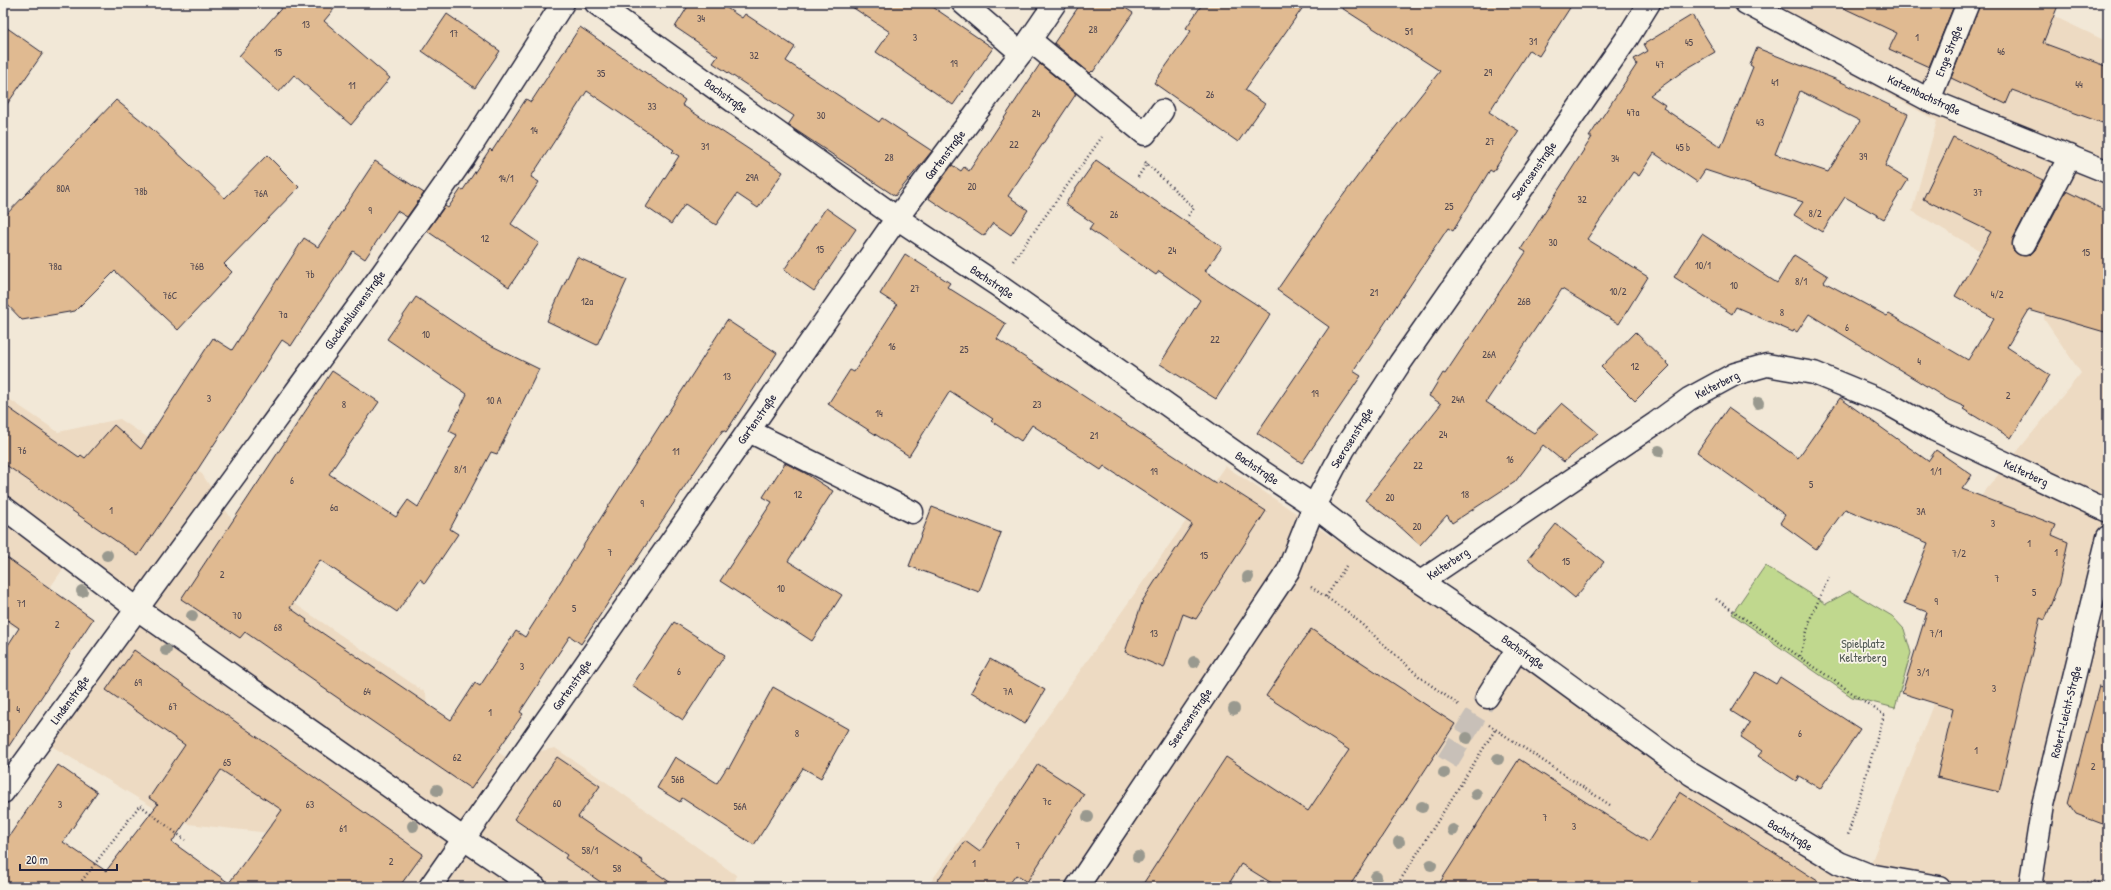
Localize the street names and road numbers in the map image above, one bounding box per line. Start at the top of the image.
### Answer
street label: Enge Straße [1931,23,1967,79]
street label: Katzenbachstraße [1885,70,1964,119]
street label: Bachstraße [701,74,752,117]
street label: Gartenstraße [920,126,969,183]
street label: Seerosenstraße [1507,138,1560,204]
street label: Bachstraße [967,261,1018,303]
street label: Glockenblumenstraße [320,266,389,353]
street label: Kelterberg [1692,366,1742,403]
street label: Gartenstraße [733,390,780,448]
street label: Seerosenstraße [1326,404,1377,471]
street label: Bachstraße [1232,447,1283,489]
street label: Kelterberg [2001,455,2051,490]
street label: Kelterberg [1423,543,1472,584]
street label: Bachstraße [1498,630,1549,673]
street label: Gartenstraße [548,656,595,714]
street label: Robert-Leicht-Straße [2046,664,2085,760]
street label: Lindenstraße [46,672,93,728]
street label: Seerosenstraße [1163,684,1216,751]
street label: Bachstraße [1765,814,1816,855]

